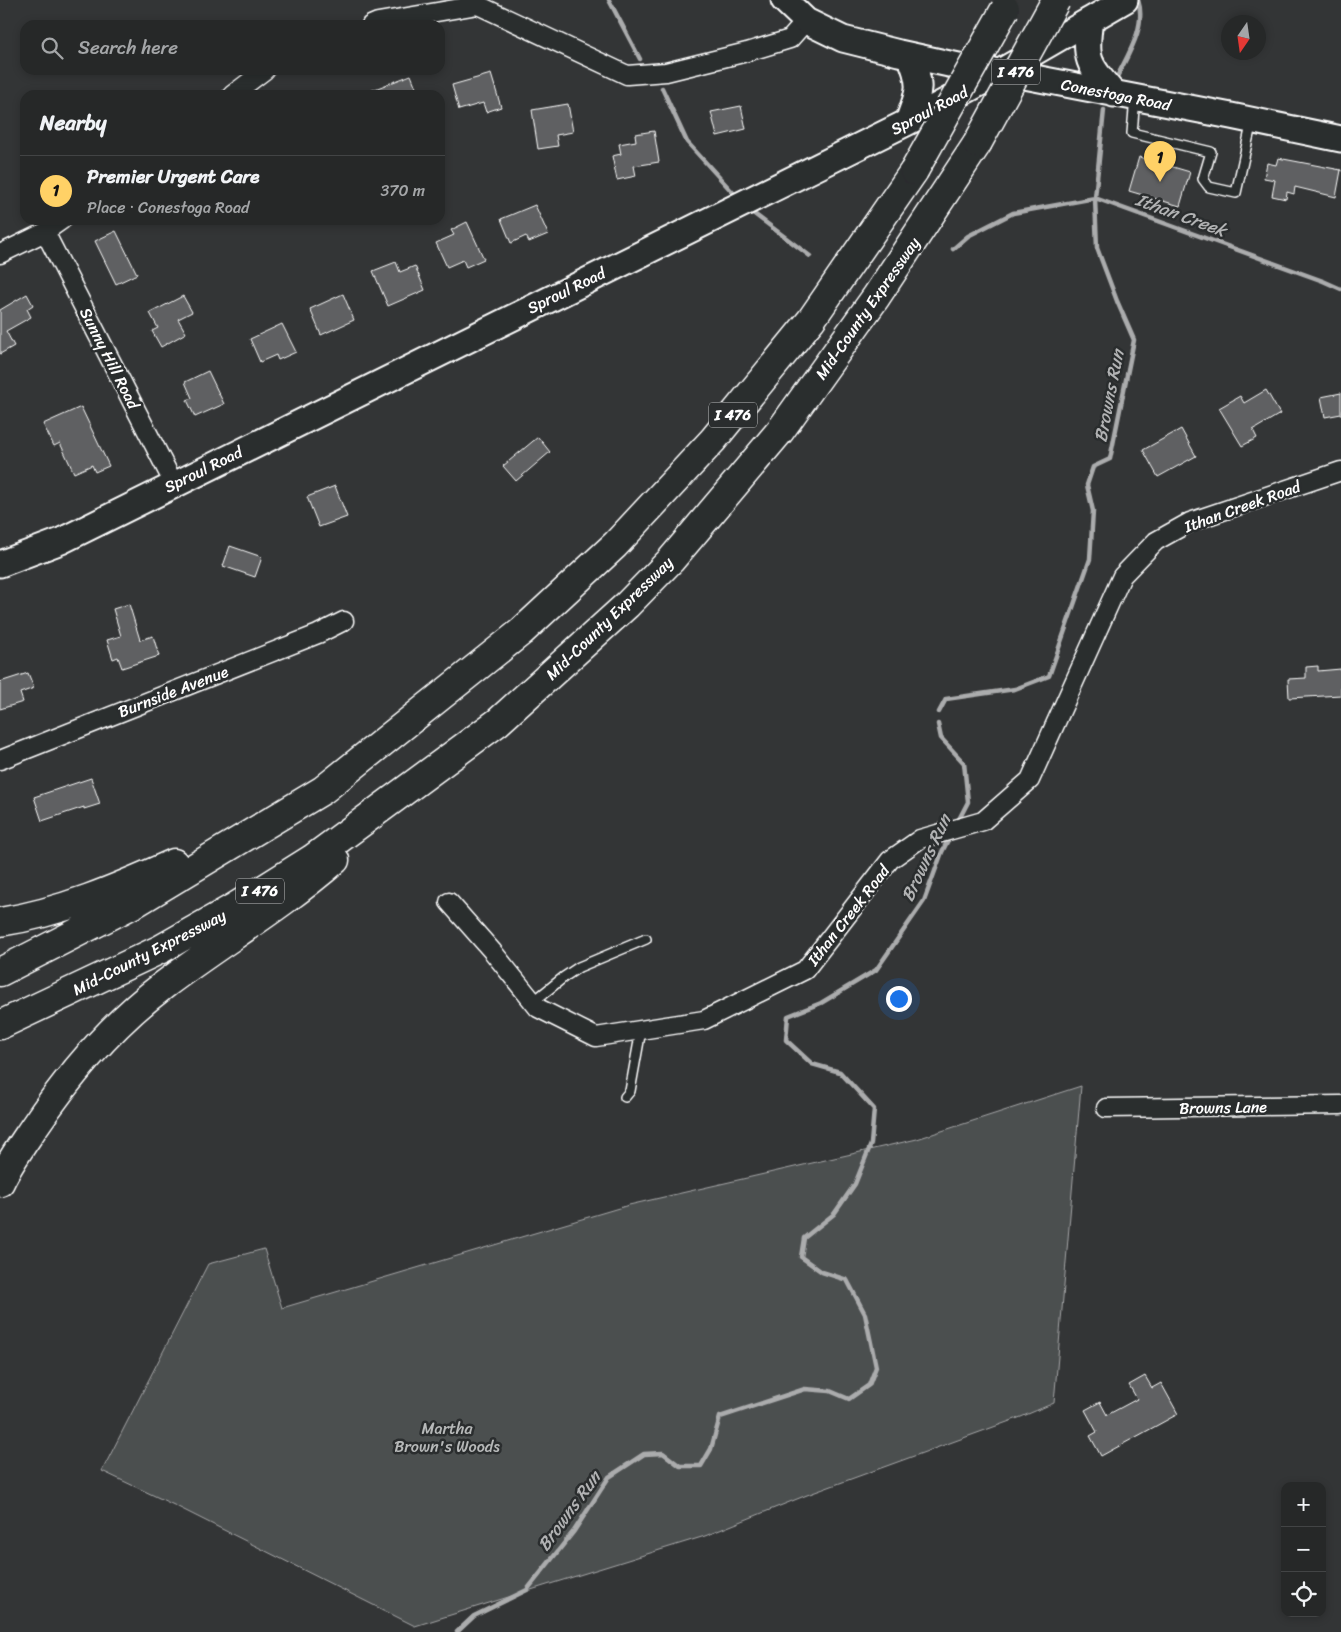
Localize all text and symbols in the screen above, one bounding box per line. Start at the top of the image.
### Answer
north arrow [1221,15,1266,60]
search box [20,20,445,75]
text: Search here [78,31,178,64]
icon: search [38,34,66,62]
road number: I 476 [992,60,1040,84]
street label: Conestoga Road [1059,70,1175,120]
street label: Sproul Road [885,77,975,143]
text: Nearby [40,104,106,142]
pin: 1 [1144,141,1176,182]
text: Premier Urgent Care [87,160,259,193]
text: 1 [53,176,59,205]
text: 370 m [381,176,425,205]
water label: Ithan Creek [1130,184,1233,247]
text: Place · Conestoga Road [87,193,249,222]
street label: Mid-County Expressway [807,230,928,386]
street label: Sproul Road [522,258,612,322]
street label: Sunny Hill Road [71,302,148,416]
water label: Browns Run [1084,345,1134,445]
road number: I 476 [709,402,757,428]
street label: Sproul Road [159,437,249,501]
street label: Ithan Creek Road [1179,471,1306,541]
street label: Mid-County Expressway [538,549,681,688]
street label: Burnside Avenue [114,657,233,726]
water label: Browns Run [892,807,961,907]
street label: Ithan Creek Road [799,857,898,973]
road number: I 476 [236,878,284,904]
street label: Mid-County Expressway [67,901,232,1004]
your location [886,986,912,1012]
street label: Browns Lane [1179,1092,1267,1123]
park label: Martha Brown's Woods [394,1414,500,1461]
water label: Browns Run [529,1462,611,1558]
map controls [1281,1482,1326,1617]
button: + [1281,1482,1326,1527]
button: − [1281,1527,1326,1572]
button: locate [1281,1572,1326,1617]

